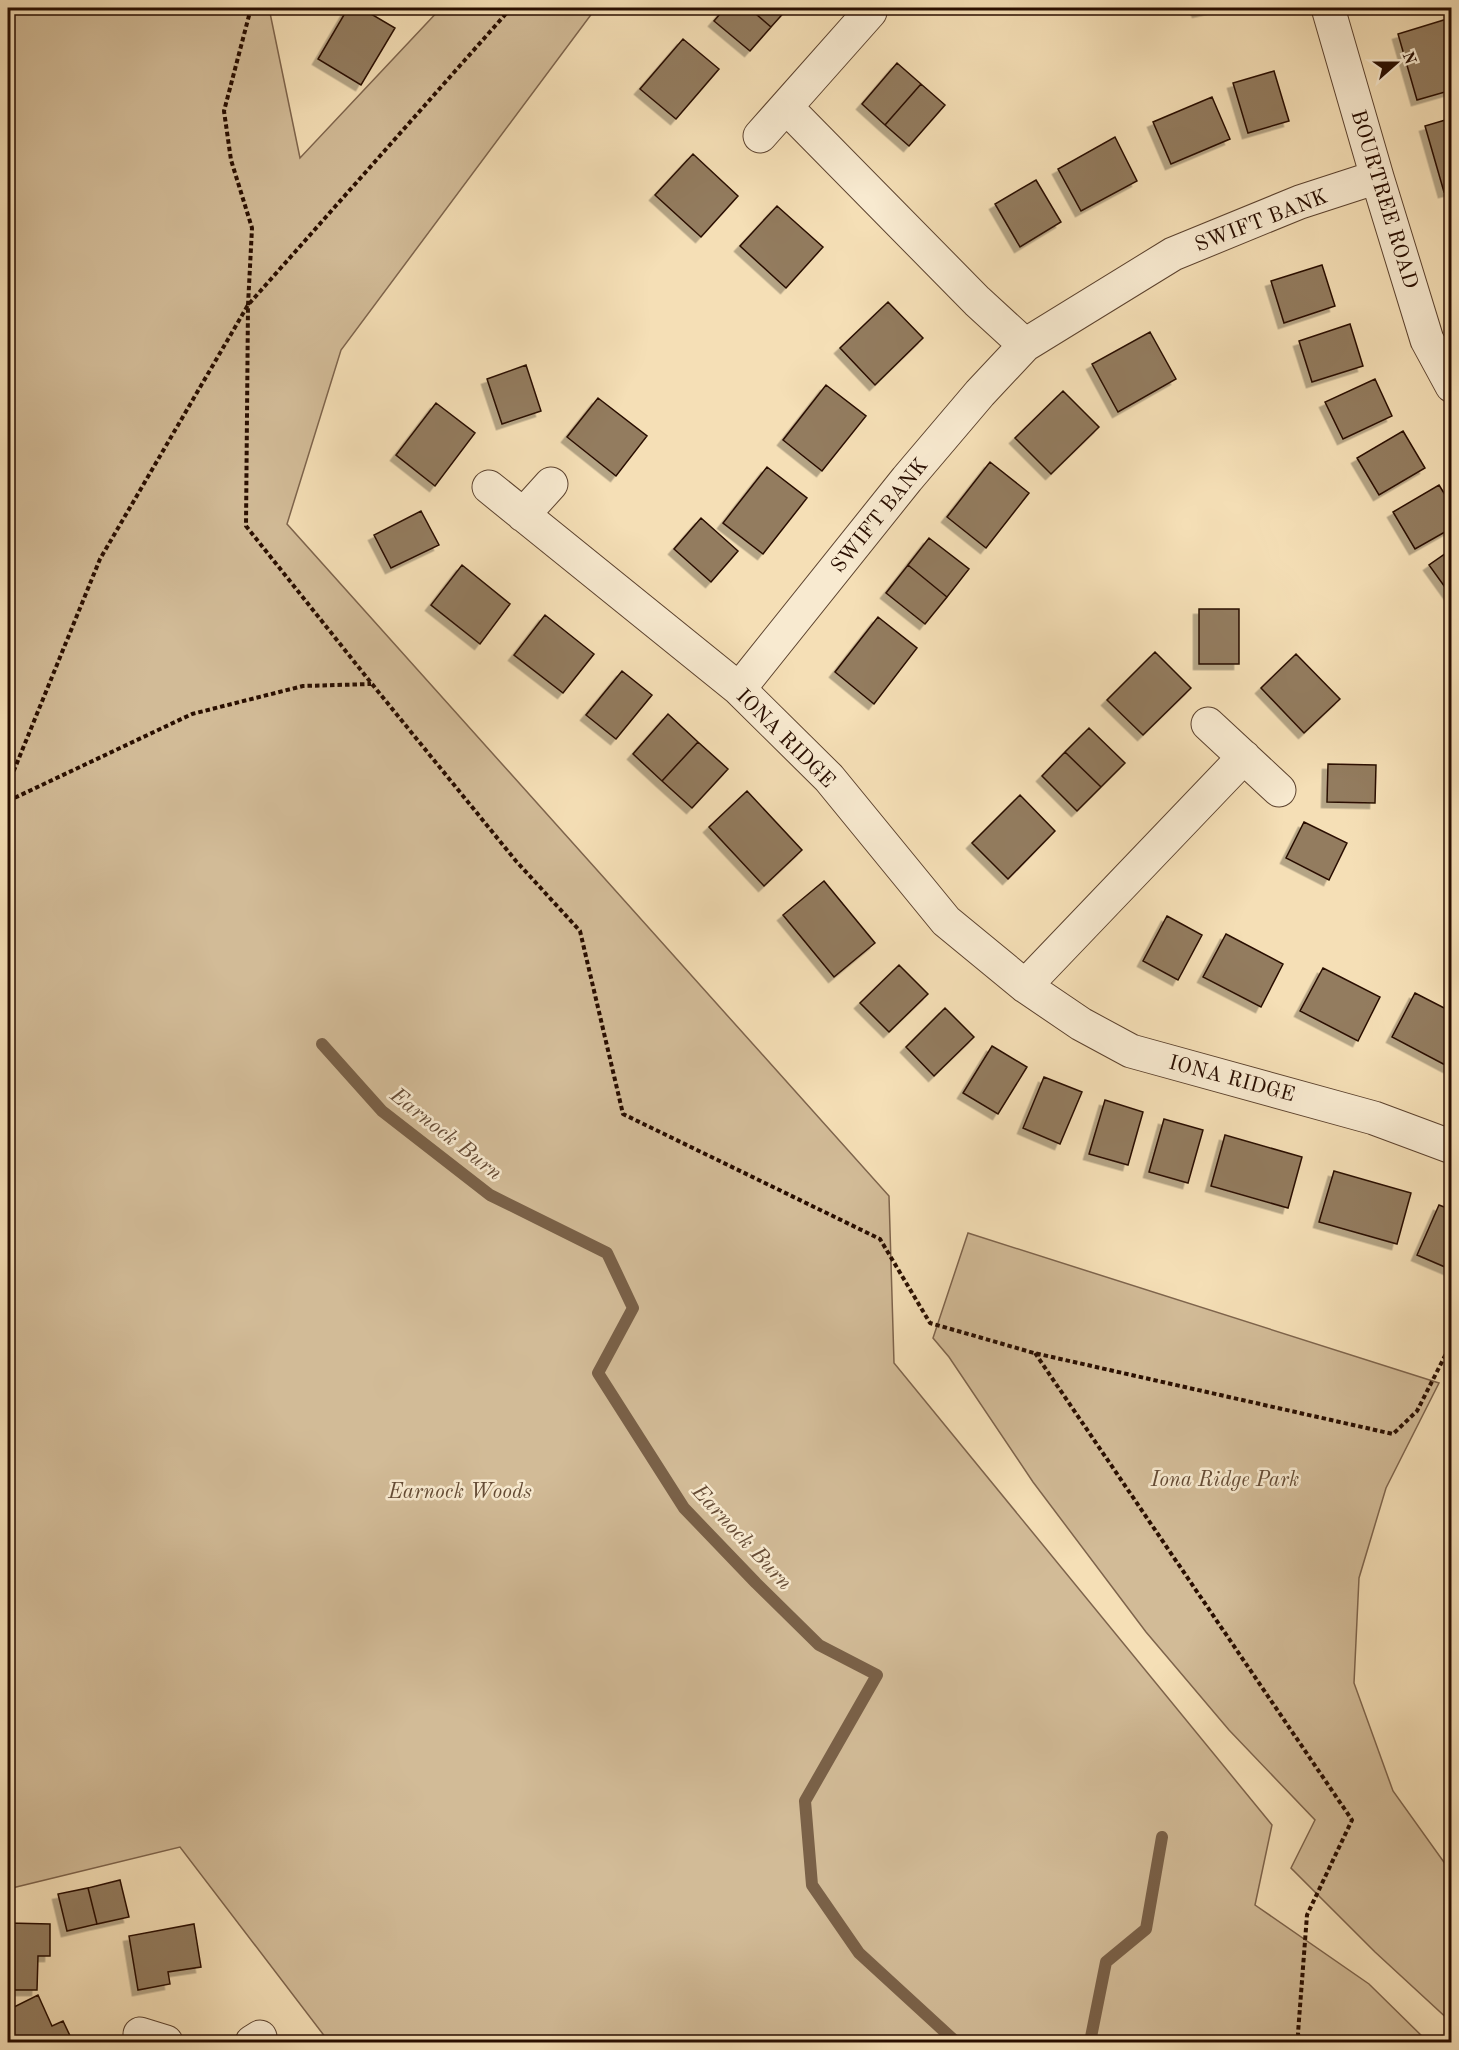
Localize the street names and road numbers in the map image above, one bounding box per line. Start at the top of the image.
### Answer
street label: BOURTREE ROAD [1346,108,1421,291]
street label: SWIFT BANK [1192,186,1331,256]
street label: SWIFT BANK [828,455,933,577]
street label: IONA RIDGE [732,686,838,792]
street label: IONA RIDGE [1166,1053,1297,1106]

